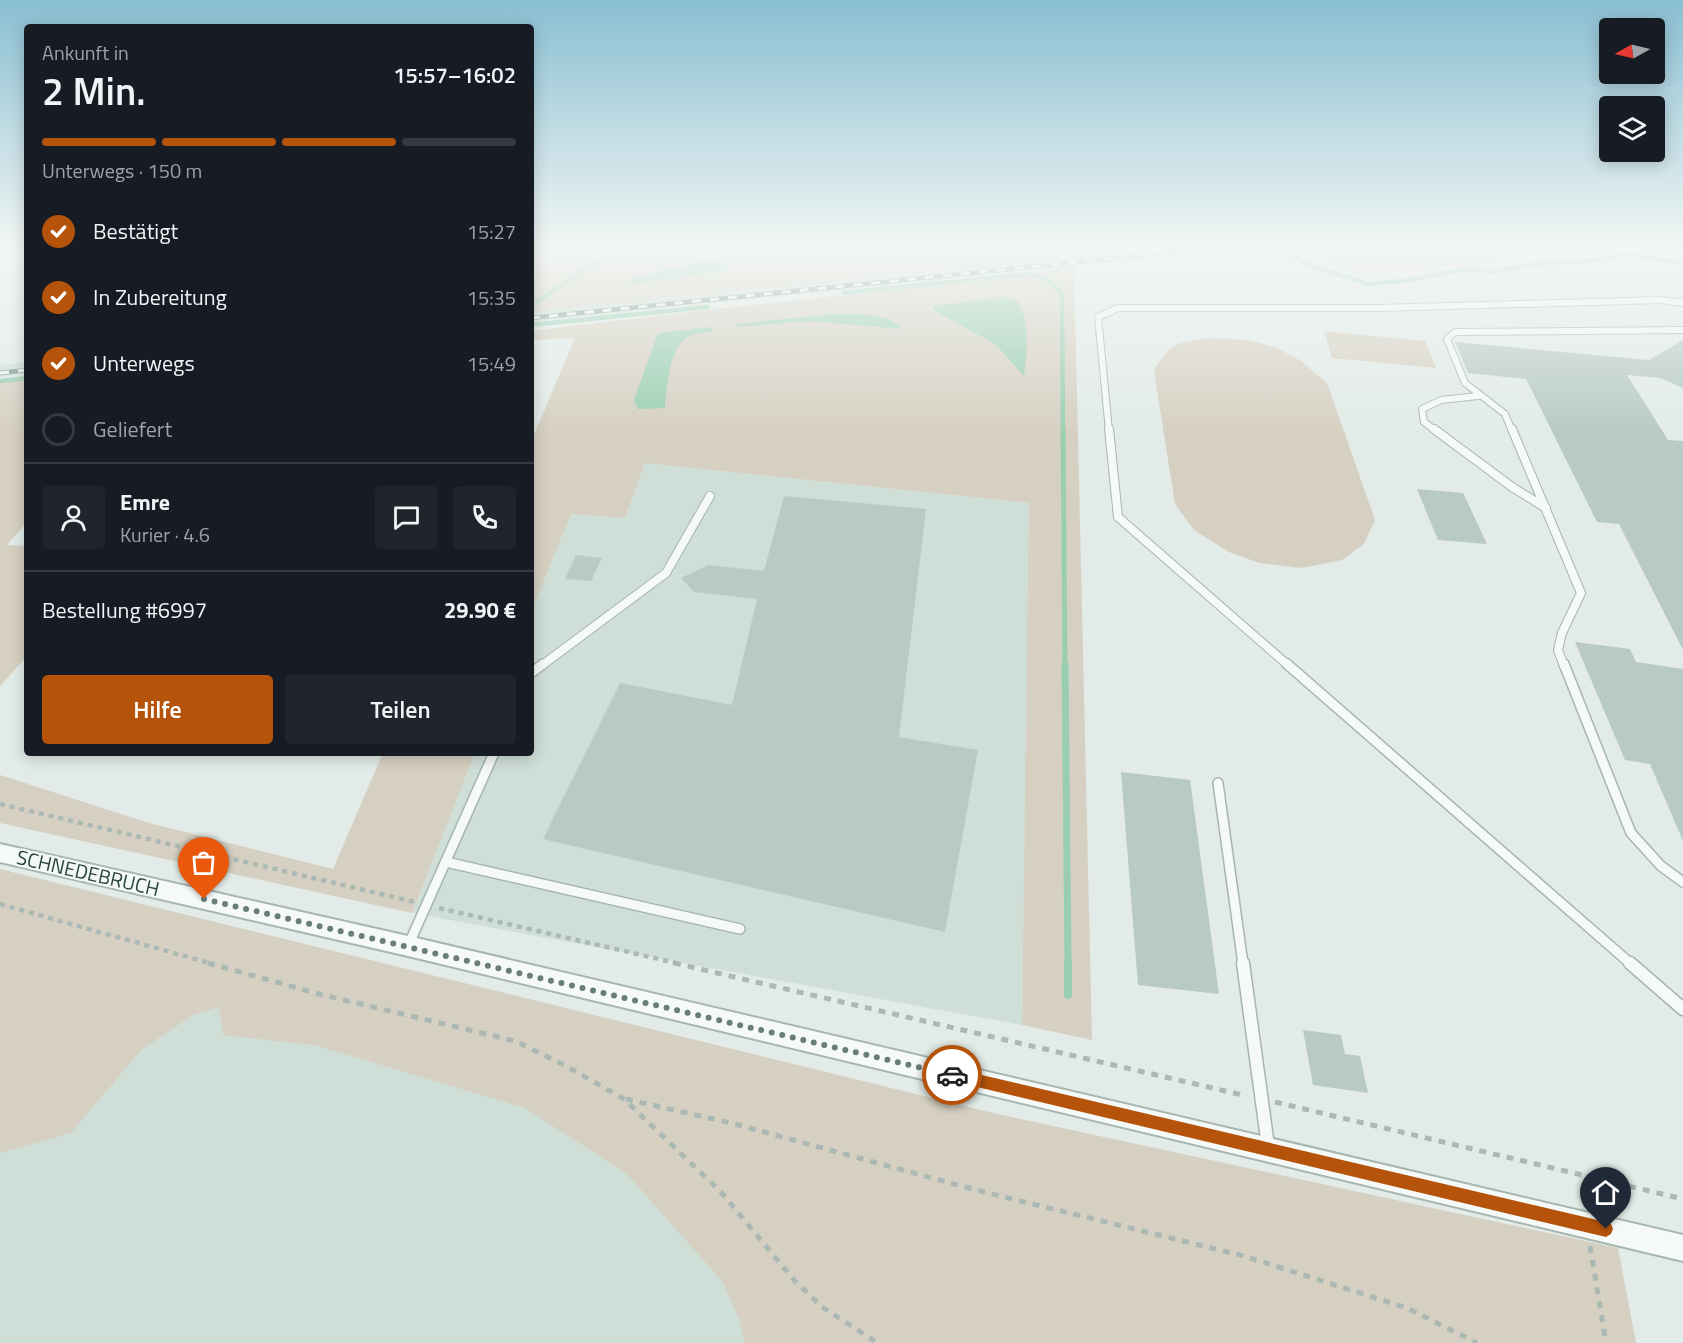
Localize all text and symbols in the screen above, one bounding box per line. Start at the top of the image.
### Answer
north arrow [1599,18,1665,84]
map controls [1599,18,1665,162]
text: Ankunft in [42,37,129,68]
text: 15:57–16:02 [393,58,516,92]
text: 2 Min. [42,61,146,120]
button: layers [1599,96,1665,162]
text: Unterwegs · 150 m [42,155,202,186]
text: Bestätigt [93,214,178,248]
icon: check [42,215,75,248]
text: 15:27 [467,216,516,247]
text: In Zubereitung [93,280,227,314]
icon: check [42,281,75,314]
text: 15:35 [467,282,516,313]
text: Unterwegs [93,346,195,380]
icon: check [42,347,75,380]
text: 15:49 [467,348,516,379]
text: Geliefert [93,412,172,446]
text: Emre [120,485,170,519]
button: person [42,486,105,549]
button: chat [375,486,438,549]
button: phone [453,486,516,549]
text: Kurier · 4.6 [120,519,210,550]
text: Bestellung #6997 [42,593,207,627]
text: 29.90 € [444,593,516,627]
button: Hilfe [42,675,273,744]
button: Teilen [285,675,516,744]
pin [178,837,229,899]
street label: SCHNEDEBRUCH [14,841,163,904]
icon: bag [187,846,220,879]
courier [922,1045,982,1105]
icon: car [936,1059,969,1092]
pin [1580,1167,1631,1229]
icon: home [1589,1176,1622,1209]

